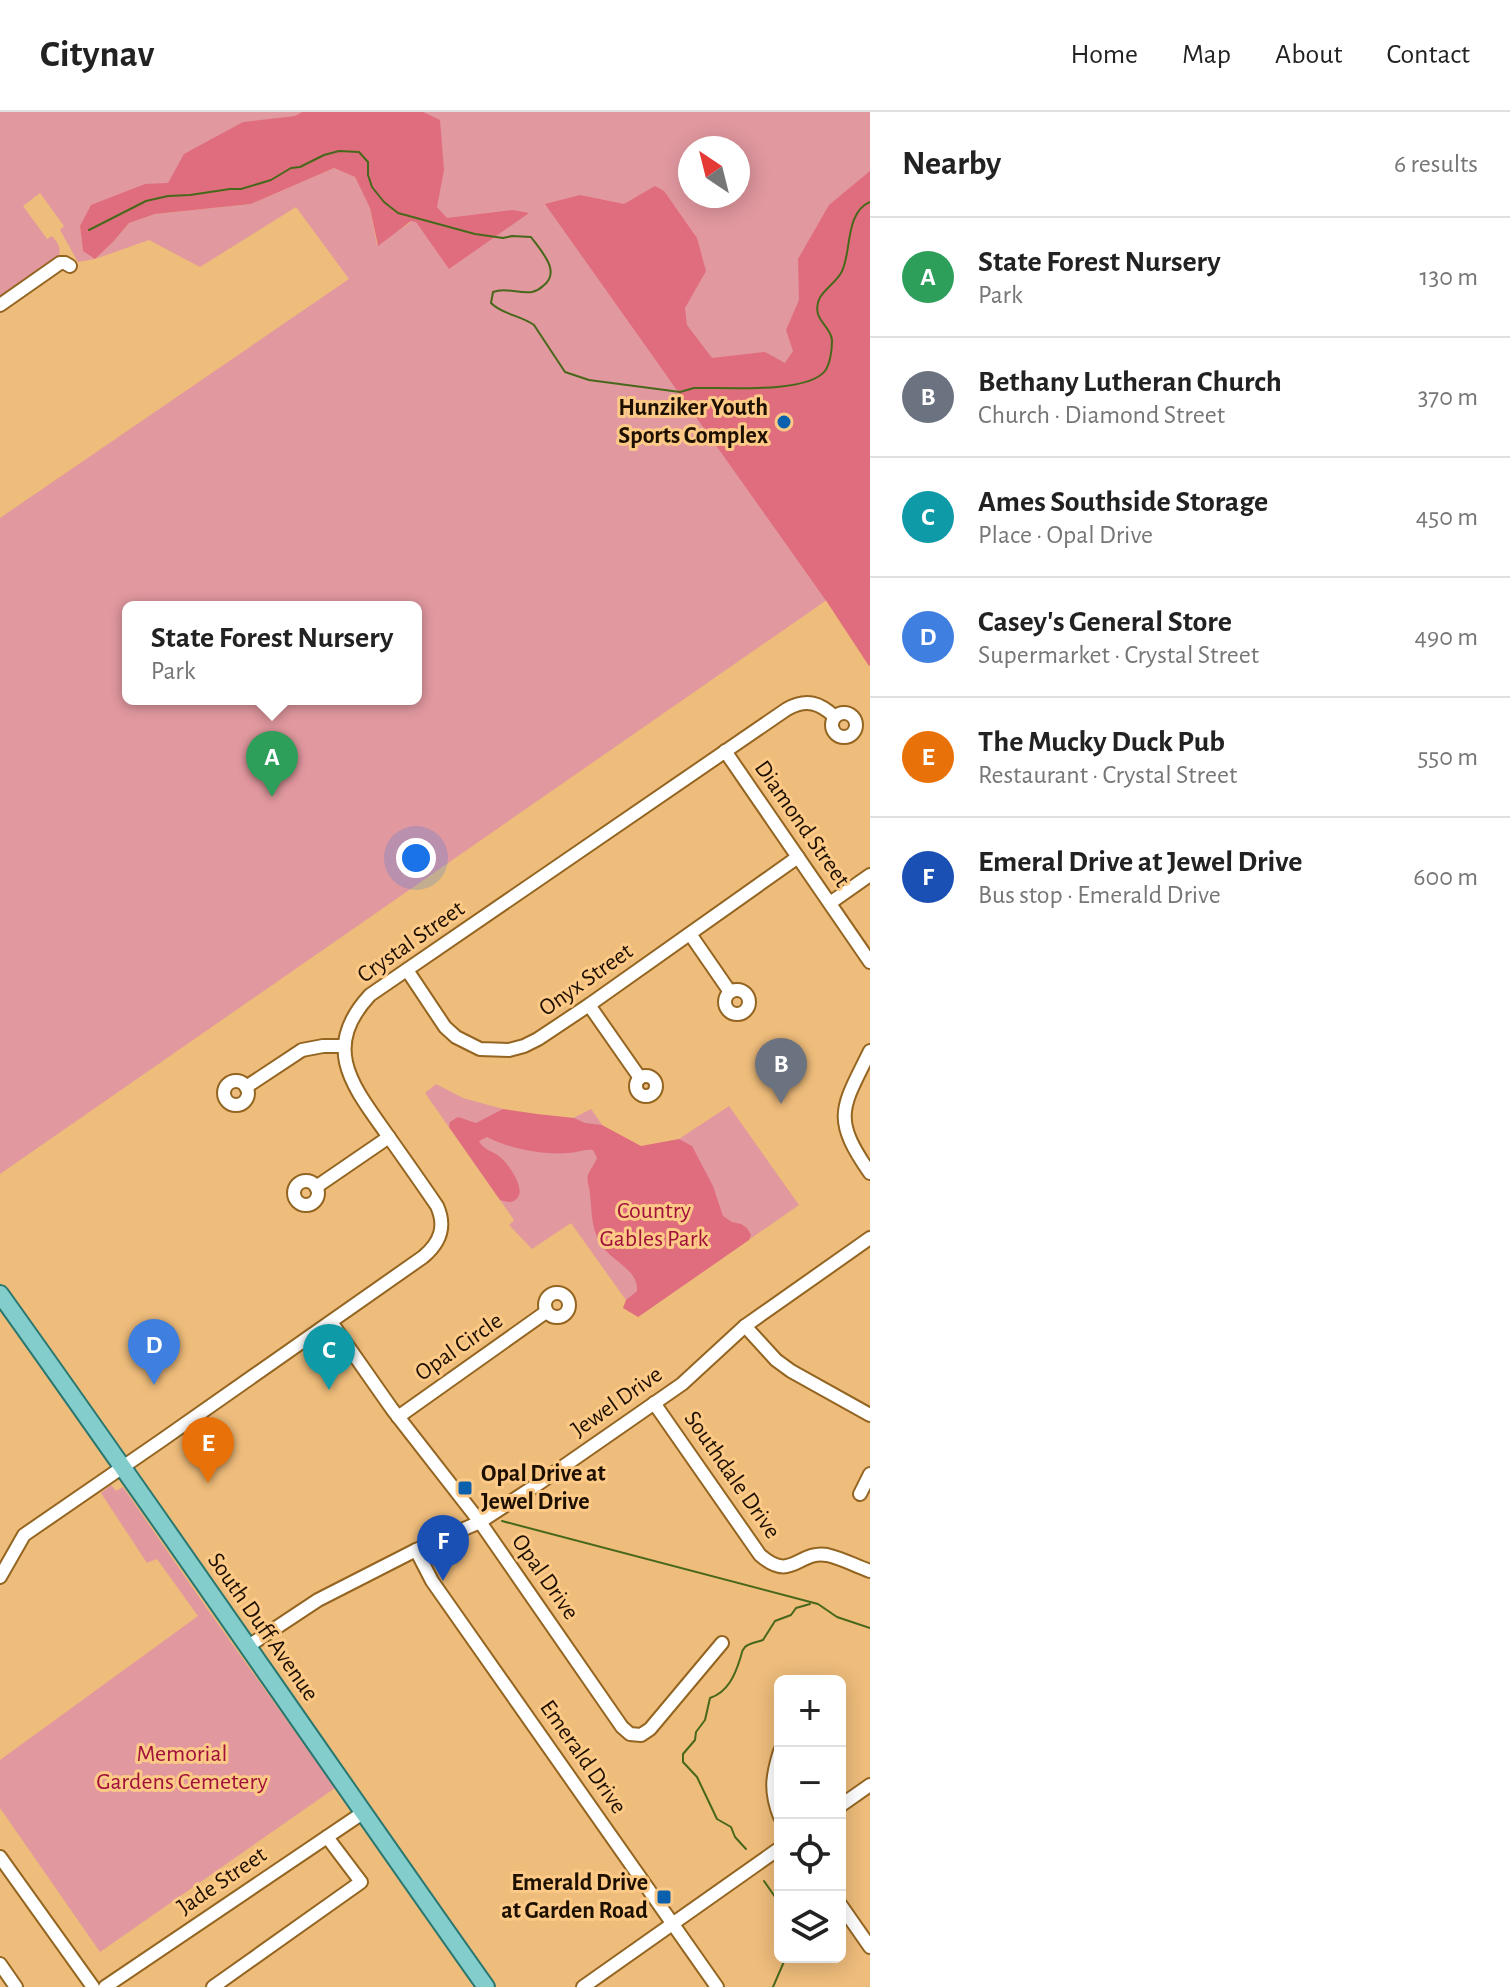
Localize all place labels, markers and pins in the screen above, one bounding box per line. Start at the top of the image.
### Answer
place label: Hunziker Youth Sports Complex [618,396,768,448]
marker: Hunziker Youth Sports Complex [775,413,793,431]
pin: A [246,731,298,797]
pin: B [755,1038,807,1104]
pin: D [128,1319,180,1385]
pin: C [303,1324,355,1390]
pin: E [182,1417,234,1483]
place label: Opal Drive at Jewel Drive [481,1462,606,1514]
marker: Opal Drive at Jewel Drive [456,1479,474,1497]
pin: F [417,1515,469,1581]
place label: Emerald Drive at Garden Road [501,1871,648,1923]
marker: Emerald Drive at Garden Road [655,1888,673,1906]

